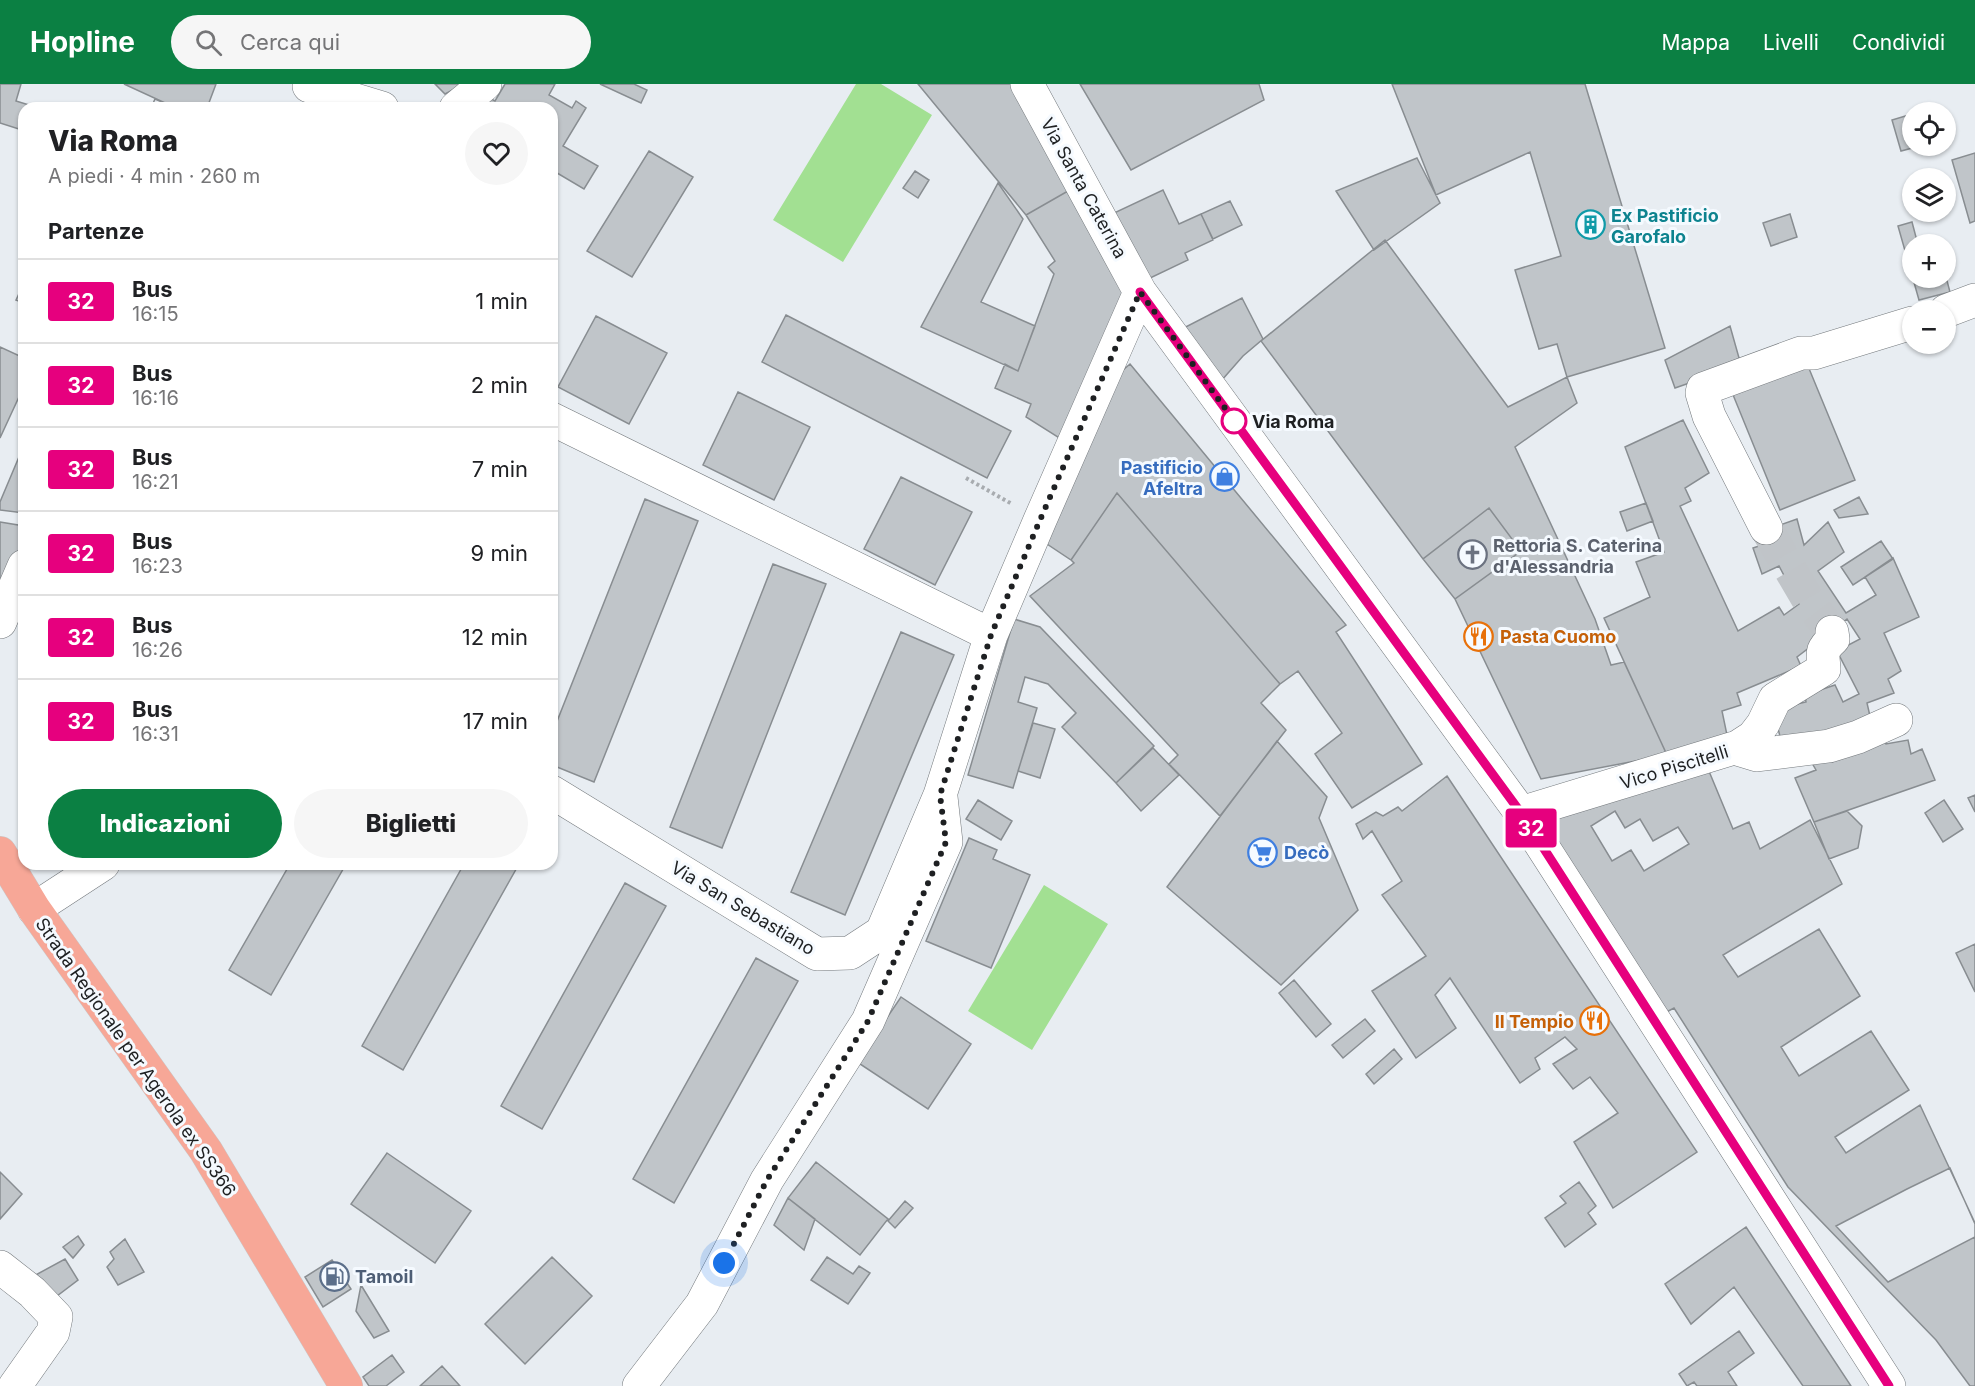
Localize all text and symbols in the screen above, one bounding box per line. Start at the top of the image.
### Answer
search box [171,15,591,69]
text: Hopline [30,25,135,59]
icon: search [192,26,225,59]
text: Cerca qui [240,29,340,55]
text: Mappa [1662,30,1730,55]
text: Livelli [1763,30,1819,55]
text: Condividi [1852,30,1945,55]
map controls [1902,102,1956,354]
button: locate [1902,102,1956,156]
street label: Via Santa Caterina [1037,114,1131,262]
button: heart [465,122,528,185]
text: Via Roma [48,124,178,158]
text: A piedi · 4 min · 260 m [48,164,260,188]
button: layers [1902,168,1956,222]
place label: Ex Pastificio Garofalo [1611,205,1719,247]
building icon: Ex Pastificio Garofalo [1574,209,1606,241]
text: Partenze [48,218,144,244]
button: + [1902,234,1956,288]
text: Bus [132,276,173,302]
text: 1 min [475,288,528,314]
text: 32 [68,289,94,314]
button: − [1902,300,1956,354]
text: 16:15 [132,302,179,326]
text: Bus [132,360,173,386]
text: 2 min [471,372,528,398]
text: 32 [68,373,94,398]
text: 16:16 [132,386,179,410]
marker: Via Roma [1221,408,1247,434]
place label: Via Roma [1252,411,1335,432]
text: Bus [132,444,173,470]
text: 7 min [472,456,528,482]
text: 32 [68,457,94,482]
place label: Pastificio Afeltra [1121,457,1203,499]
shop icon: Pastificio Afeltra [1208,461,1240,493]
text: 16:21 [132,470,179,494]
text: Bus [132,528,173,554]
place label: Rettoria S. Caterina d'Alessandria [1493,535,1662,577]
church icon: Rettoria S. Caterina d'Alessandria [1456,539,1488,571]
text: 9 min [471,540,528,566]
text: 32 [68,541,94,566]
text: 16:23 [132,554,183,578]
text: Bus [132,612,173,638]
restaurant icon: Pasta Cuomo [1463,620,1495,652]
text: 12 min [462,624,528,650]
text: 32 [68,625,94,650]
place label: Pasta Cuomo [1500,626,1616,647]
text: 16:26 [132,638,183,662]
text: Bus [132,696,173,722]
text: 17 min [463,708,528,734]
text: 32 [68,709,94,734]
text: 16:31 [132,722,179,746]
street label: Vico Piscitelli [1617,741,1731,793]
button: Indicazioni [48,789,282,858]
button: Biglietti [294,789,528,858]
line badge: 32 [1504,808,1558,848]
text: 32 [1518,816,1544,841]
supermarket icon: Decò [1247,836,1279,868]
place label: Decò [1284,842,1329,863]
street label: Via San Sebastiano [667,857,819,959]
street label: Strada Regionale per Agerola ex SS366 [31,914,241,1200]
restaurant icon: Il Tempio [1579,1005,1611,1037]
place label: Il Tempio [1495,1011,1574,1032]
your location [709,1248,739,1278]
fuel station icon: Tamoil [318,1260,350,1292]
place label: Tamoil [355,1266,413,1287]

